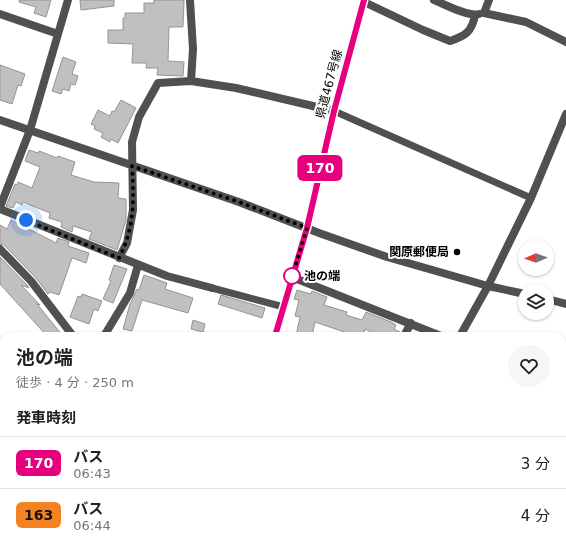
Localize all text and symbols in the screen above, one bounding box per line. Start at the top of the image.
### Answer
street label: 県道467号線 [313,48,345,120]
line badge: 170 [297,155,343,181]
text: 170 [305,160,335,176]
your location [16,210,36,230]
north arrow [518,240,554,276]
map controls [518,240,554,320]
place label: 関原郵便局 [389,245,449,259]
marker: 関原郵便局 [452,247,462,257]
marker: 池の端 [283,267,301,285]
place label: 池の端 [304,269,340,283]
button: layers [518,284,554,320]
button: heart [508,345,550,387]
text: 池の端 [16,346,73,368]
text: 徒歩 · 4 分 · 250 m [16,375,134,390]
text: 発車時刻 [16,409,76,427]
text: バス [73,448,103,466]
text: 170 [24,455,53,471]
text: 3 分 [521,455,550,473]
text: 06:43 [73,466,111,481]
text: バス [73,500,103,518]
text: 163 [24,507,53,523]
text: 4 分 [521,507,550,525]
text: 06:44 [73,518,111,533]

